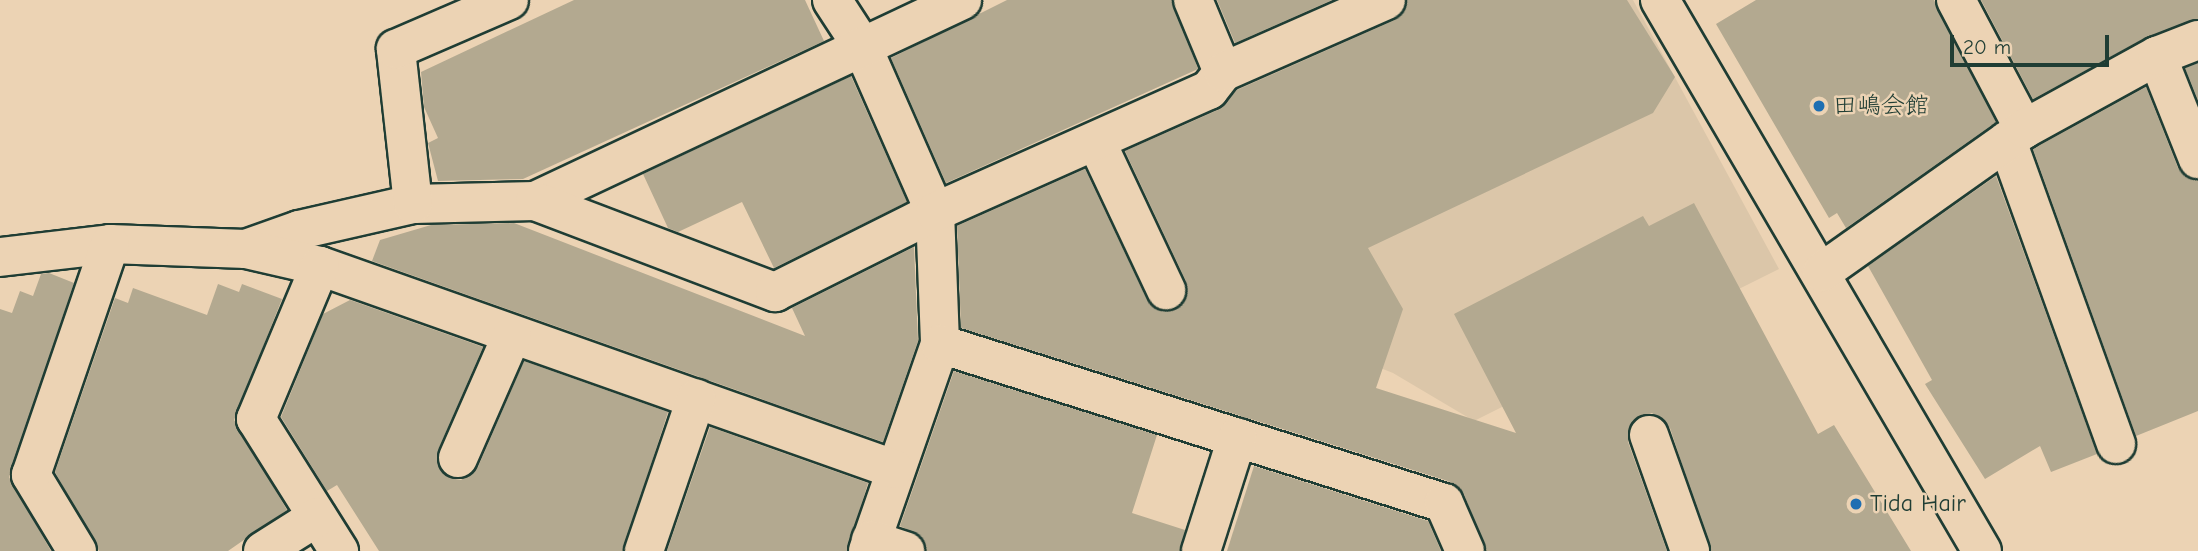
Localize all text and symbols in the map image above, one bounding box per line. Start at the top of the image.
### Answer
scale bar [1953,21,2112,65]
text: 20 m [1963,35,2011,59]
place label: 田嶋会館 [1833,92,1929,120]
marker: 田嶋会館 [1811,98,1827,114]
place label: Tida Hair [1870,490,1966,518]
marker: Tida Hair [1848,496,1864,512]

